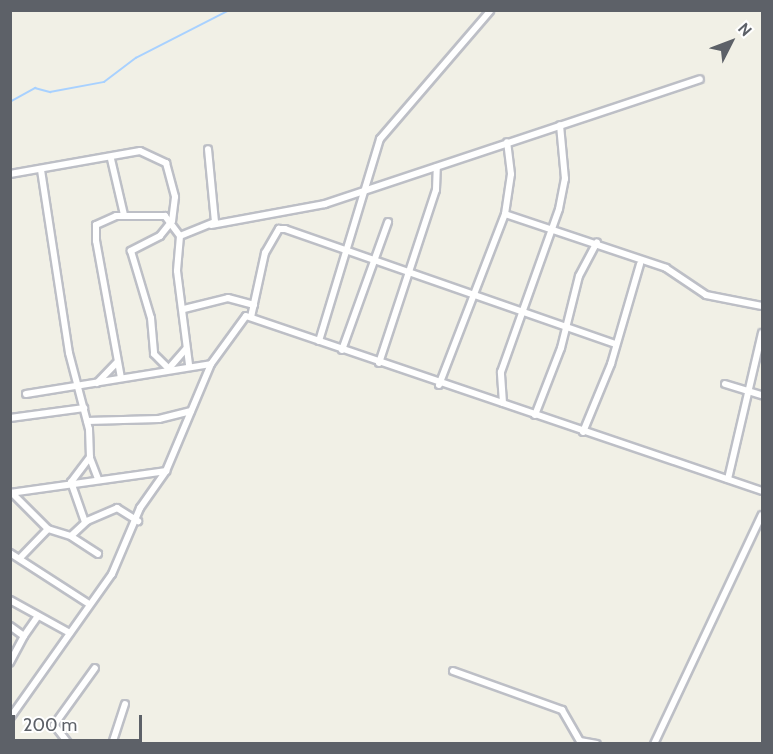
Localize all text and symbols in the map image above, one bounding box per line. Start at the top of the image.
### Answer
north arrow [701,12,761,72]
text: N [734,19,756,40]
scale bar [15,703,146,741]
text: 200 m [23,714,77,736]

